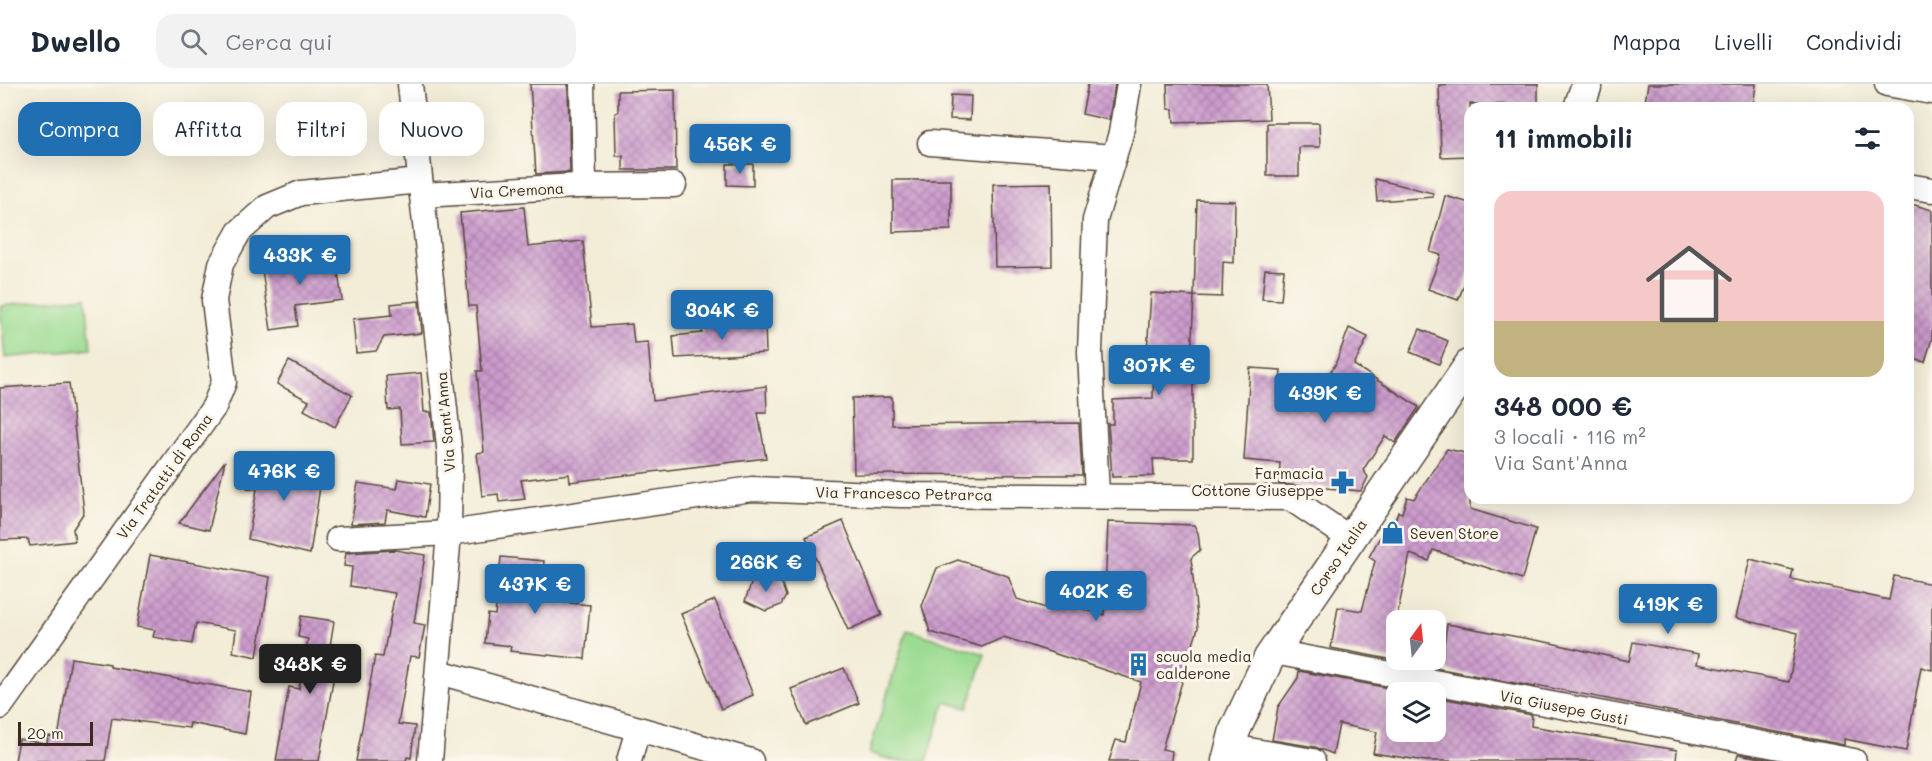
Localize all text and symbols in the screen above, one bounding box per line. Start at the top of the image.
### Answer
search box [156,14,576,68]
text: Dwello [30,23,120,59]
icon: search [177,25,210,58]
text: Cerca qui [225,27,332,56]
text: Mappa [1613,28,1681,55]
text: Livelli [1714,28,1773,55]
text: Condividi [1806,28,1902,55]
chip: Compra [18,102,141,156]
chip: Affitta [153,102,264,156]
chip: Filtri [276,102,367,156]
chip: Nuovo [379,102,484,156]
text: 11 immobili [1494,121,1633,155]
icon: filters [1851,122,1884,155]
pin: 456K € [691,124,789,175]
text: 456K € [703,130,777,156]
street label: Via Cremona [469,178,565,202]
icon: home [1635,230,1743,338]
pin: 433K € [251,235,349,286]
text: 433K € [263,241,337,267]
pin: 304K € [673,290,771,341]
text: 304K € [685,296,759,322]
pin: 307K € [1110,345,1208,396]
text: 307K € [1123,351,1195,377]
street label: Via Sant'Anna [431,371,459,473]
pin: 439K € [1276,373,1374,424]
text: 439K € [1288,379,1362,405]
text: 348 000 € [1494,389,1632,423]
street label: Via Tratatti di Roma [112,409,216,543]
text: 3 locali · 116 m² [1494,423,1646,449]
text: Via Sant'Anna [1494,449,1628,475]
pin: 476K € [235,451,333,502]
text: 476K € [248,457,320,483]
place label: Farmacia Cottone Giuseppe [1192,463,1324,500]
pharmacy icon: Farmacia Cottone Giuseppe [1329,469,1355,495]
street label: Via Francesco Petrarca [815,481,993,505]
street label: Corso Italia [1305,515,1371,599]
shop icon: Seven Store [1379,520,1405,546]
place label: Seven Store [1410,523,1499,543]
pin: 266K € [717,542,815,593]
text: 266K € [730,548,802,574]
pin: 437K € [486,564,584,615]
text: 437K € [499,570,571,596]
pin: 402K € [1047,571,1145,622]
text: 402K € [1059,577,1133,603]
pin: 419K € [1619,584,1717,635]
text: 419K € [1633,590,1703,616]
north arrow [1386,610,1446,670]
map controls [1386,610,1446,742]
pin: 348K € [261,644,359,695]
place label: scuola media calderone [1156,646,1252,683]
text: 348K € [273,650,347,676]
building icon: scuola media calderone [1125,652,1151,678]
button: layers [1386,682,1446,742]
street label: Via Giusepe Gusti [1498,685,1630,729]
scale bar [18,719,93,746]
text: 20 m [27,722,64,743]

